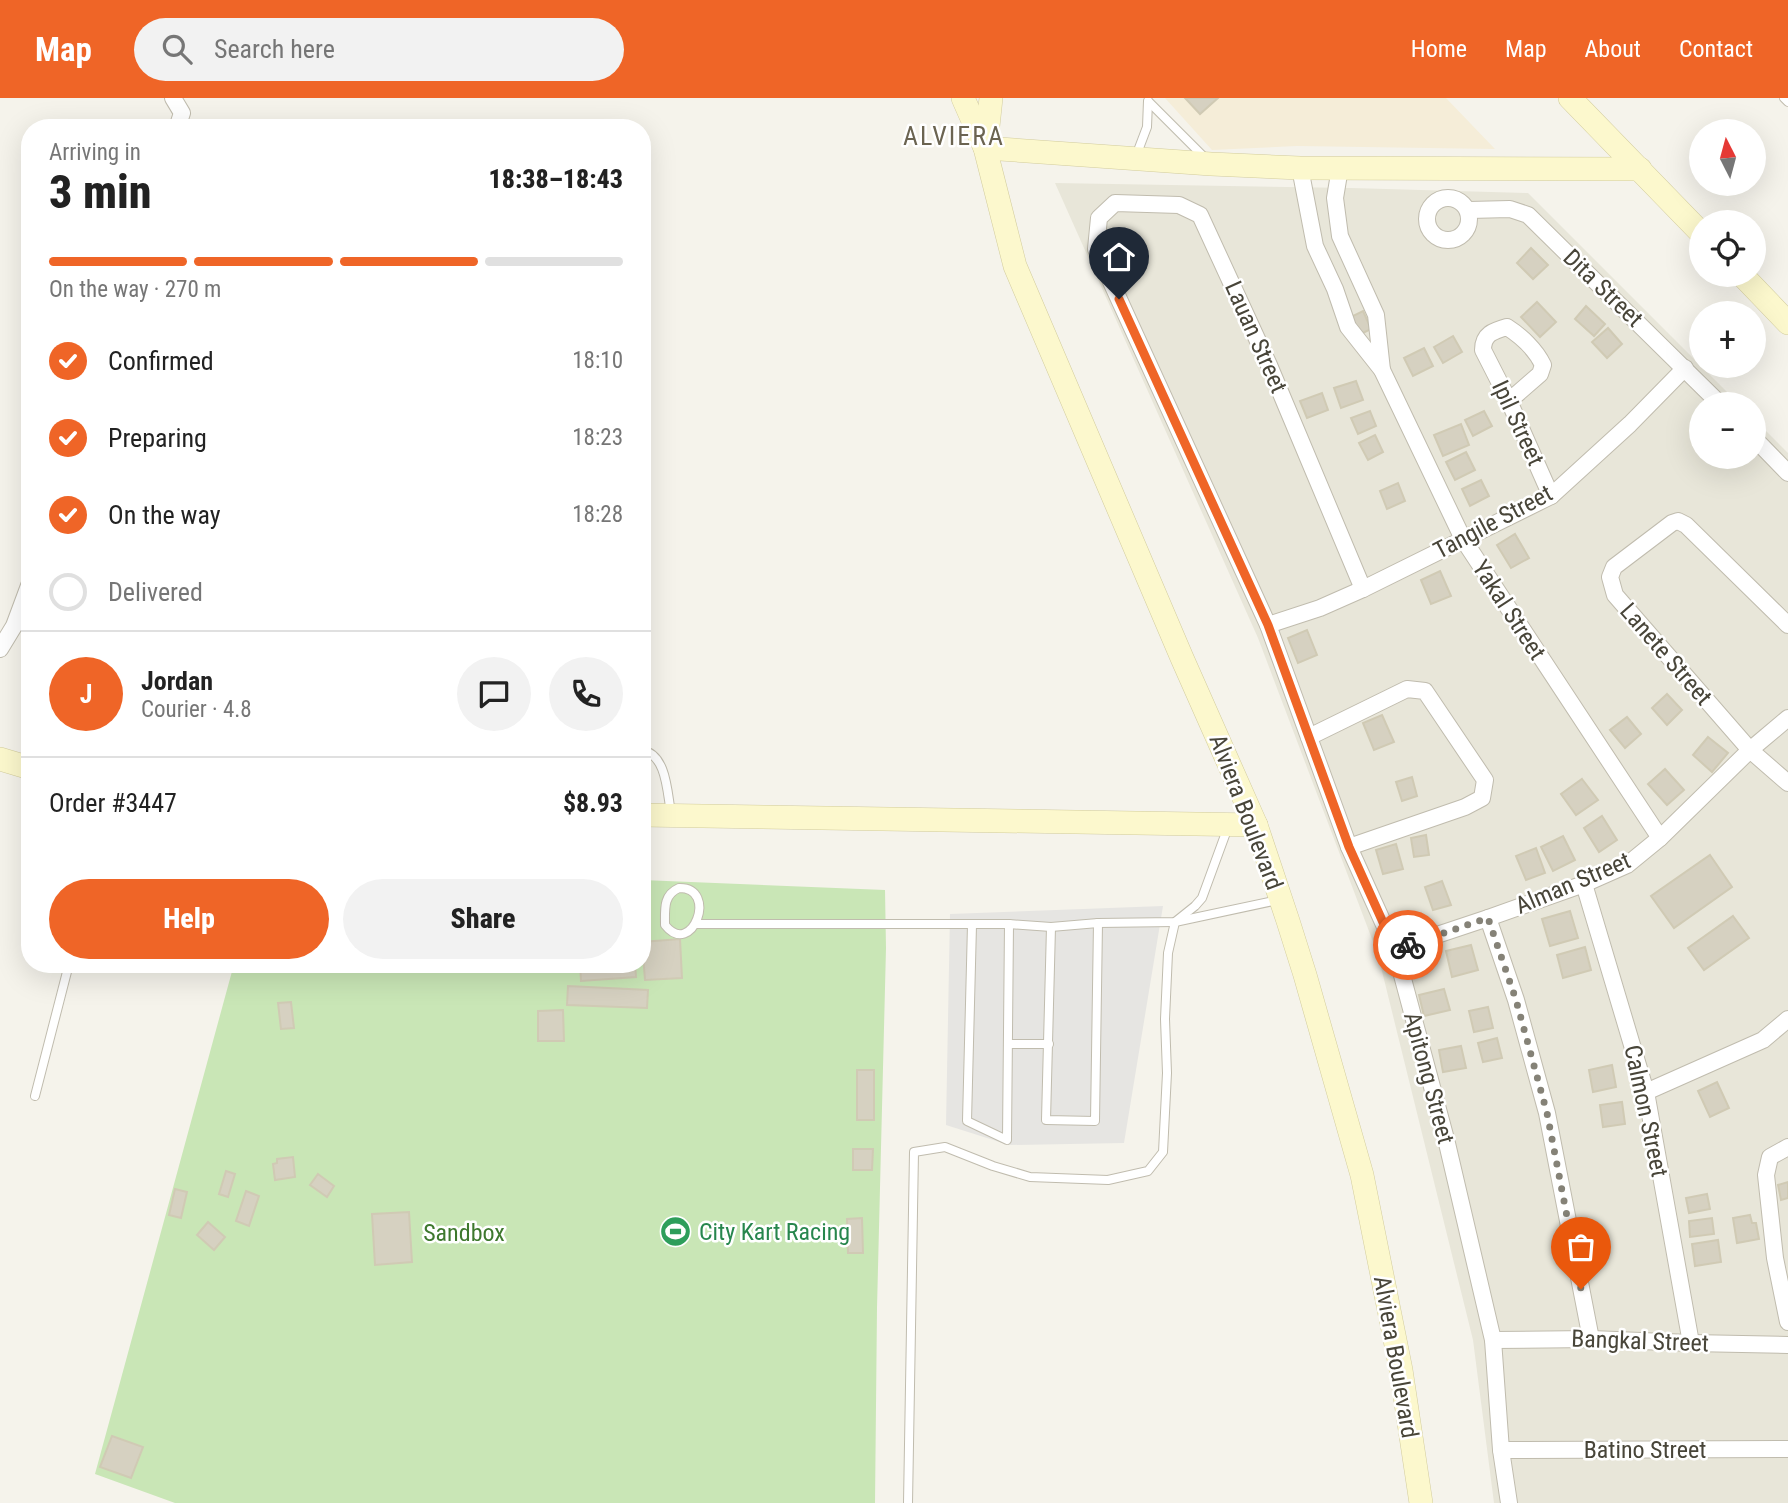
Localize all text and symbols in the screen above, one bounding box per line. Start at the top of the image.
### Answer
search box [134,18,624,81]
text: Map [35,30,92,69]
icon: search [158,30,196,68]
text: Search here [214,34,335,64]
text: Home [1411,35,1467,63]
text: Map [1505,35,1547,63]
text: About [1585,35,1641,63]
text: Contact [1679,35,1753,63]
north arrow [1689,119,1766,196]
map controls [1689,119,1766,469]
district label: ALVIERA [903,121,1005,151]
text: Arriving in [49,139,141,166]
text: 18:38–18:43 [489,164,623,194]
text: 3 min [49,165,152,219]
button: locate [1689,210,1766,287]
pin [1089,227,1149,299]
icon: home [1100,238,1138,276]
street label: Dita Street [1557,243,1649,333]
text: On the way · 270 m [49,276,221,303]
street label: Lauan Street [1219,277,1293,397]
button: + [1689,301,1766,378]
icon: check [49,342,87,380]
text: Confirmed [108,346,214,376]
text: 18:10 [572,347,623,374]
street label: Ipil Street [1486,376,1550,470]
button: − [1689,392,1766,469]
icon: check [49,419,87,457]
text: Preparing [108,423,207,453]
text: 18:23 [572,424,623,451]
street label: Tangile Street [1429,479,1557,565]
icon: check [49,496,87,534]
text: On the way [108,500,221,530]
text: 18:28 [572,501,623,528]
street label: Yakal Street [1467,555,1551,665]
text: Delivered [108,577,203,607]
street label: Lanete Street [1614,597,1718,711]
button: chat [457,657,531,731]
button: phone [549,657,623,731]
text: Jordan [141,666,213,696]
text: J [80,679,92,709]
text: Courier · 4.8 [141,696,252,723]
street label: Alviera Boulevard [1204,730,1288,894]
text: Order #3447 [49,788,177,818]
text: $8.93 [563,788,623,818]
street label: Alman Street [1511,846,1635,920]
button: Help [49,879,329,959]
button: Share [343,879,623,959]
courier [1373,910,1443,980]
icon: bike [1389,926,1427,964]
street label: Apitong Street [1398,1009,1460,1147]
street label: Calmon Street [1618,1042,1674,1180]
sports icon: City Kart Racing [659,1215,693,1249]
pin [1551,1217,1611,1289]
place label: City Kart Racing [699,1218,850,1246]
park label: Sandbox [423,1219,505,1247]
icon: bag [1562,1228,1600,1266]
street label: Alviera Boulevard [1368,1274,1424,1440]
street label: Bangkal Street [1571,1325,1709,1357]
street label: Batino Street [1584,1436,1706,1464]

